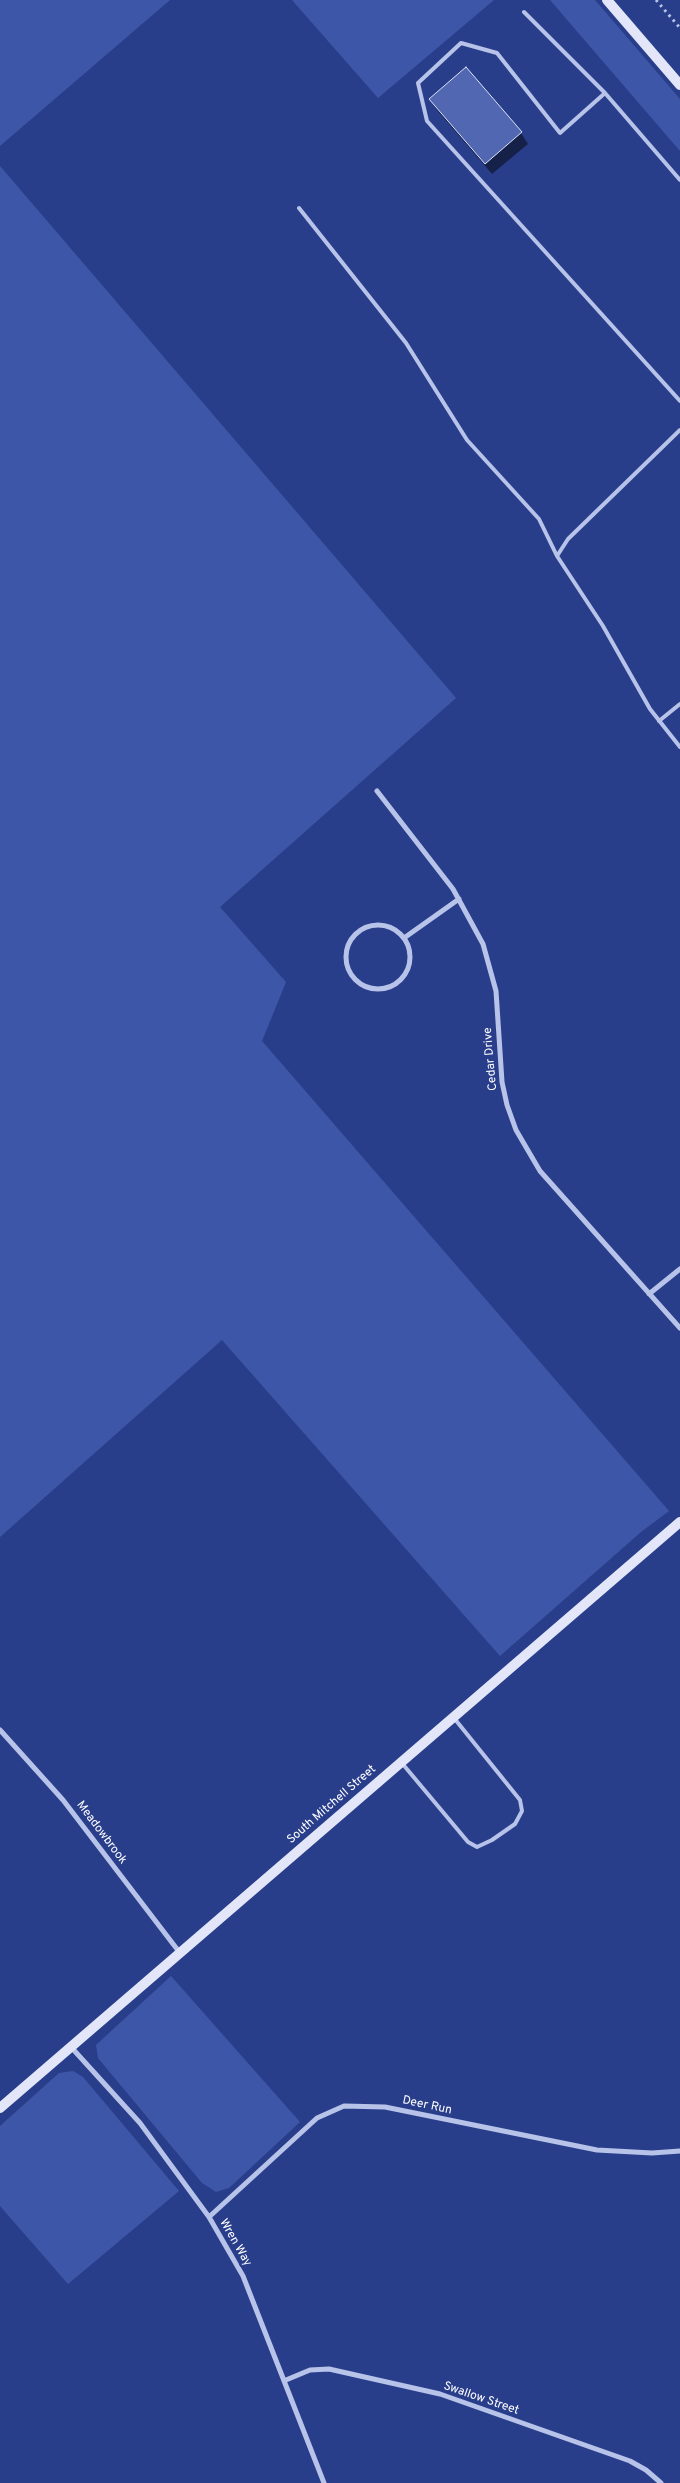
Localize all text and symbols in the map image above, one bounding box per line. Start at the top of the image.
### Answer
street label: Cedar Drive [481,1027,501,1091]
street label: South Mitchell Street [285,1763,379,1847]
street label: Meadowbrook [73,1799,129,1867]
street label: Deer Run [401,2094,453,2118]
street label: Wren Way [216,2217,254,2269]
street label: Swallow Street [441,2379,521,2419]

